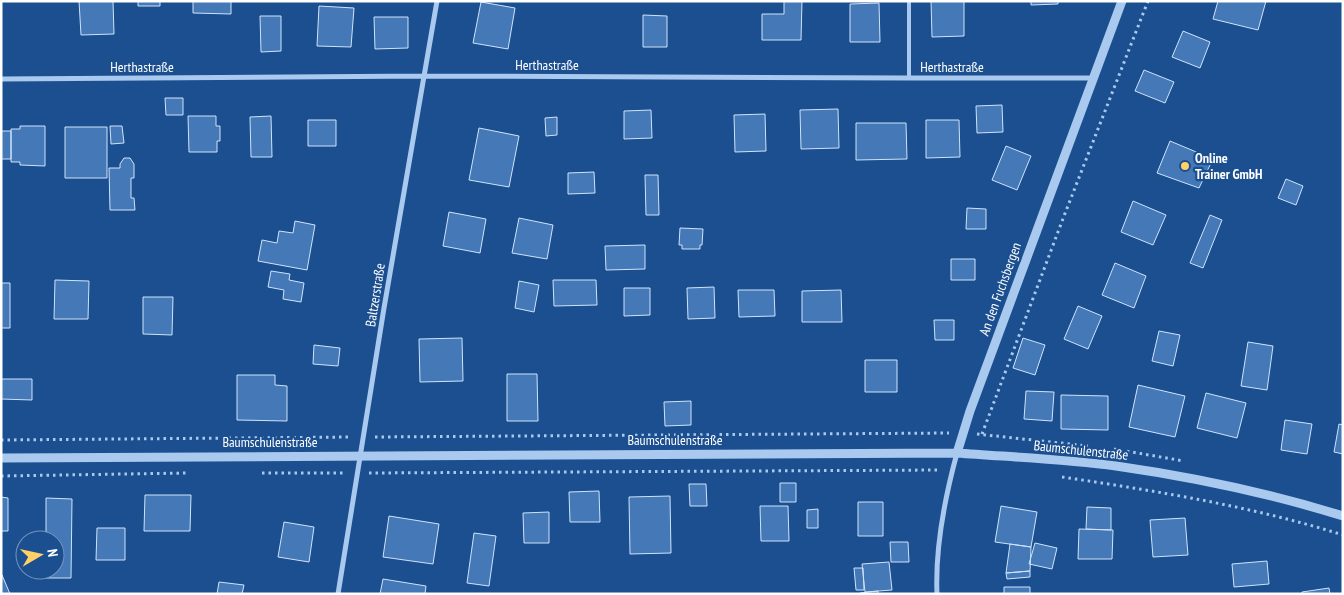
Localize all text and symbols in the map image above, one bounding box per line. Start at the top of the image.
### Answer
street label: Herthastraße [515,56,579,74]
street label: Herthastraße [110,58,174,76]
street label: Herthastraße [920,58,984,76]
place label: Online Trainer GmbH [1195,149,1263,183]
marker: Online Trainer GmbH [1179,160,1191,172]
street label: An den Fuchsbergen [975,240,1025,338]
street label: Baltzerstraße [361,262,389,328]
street label: Baumschulenstraße [627,431,723,449]
street label: Baumschulenstraße [222,433,318,451]
street label: Baumschulenstraße [1033,436,1129,464]
north arrow [15,530,65,580]
text: N [43,548,62,558]

